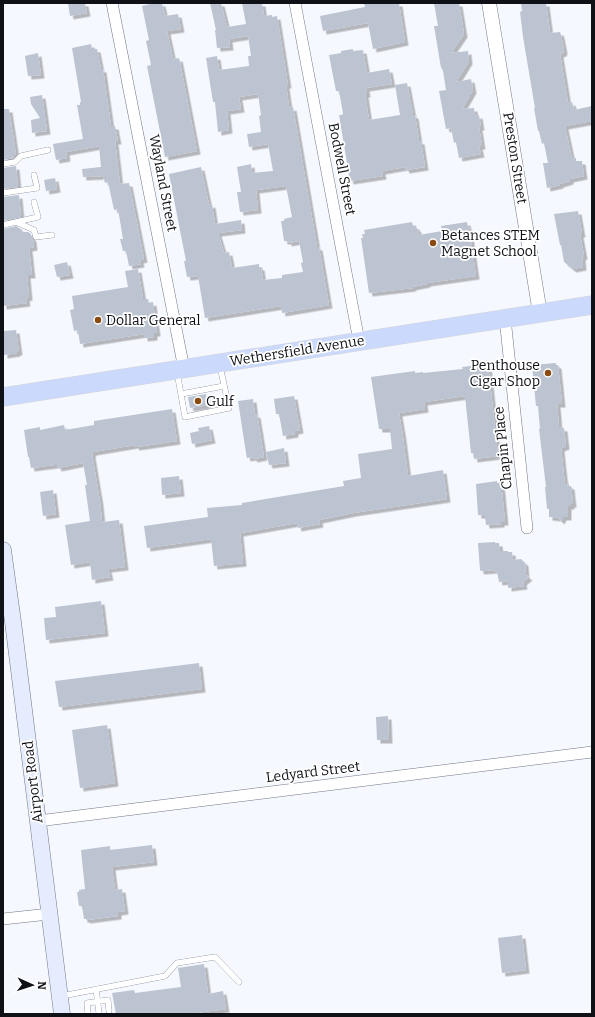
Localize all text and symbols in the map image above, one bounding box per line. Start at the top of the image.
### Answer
street label: Preston Street [499,111,531,205]
street label: Bodwell Street [325,121,359,217]
street label: Wayland Street [145,133,181,233]
place label: Betances STEM Magnet School [441,227,540,260]
marker: Betances STEM Magnet School [428,238,438,248]
place label: Dollar General [106,312,200,329]
marker: Dollar General [93,315,103,325]
street label: Wethersfield Avenue [228,332,366,370]
place label: Penthouse Cigar Shop [469,357,540,390]
marker: Penthouse Cigar Shop [543,368,553,378]
place label: Gulf [206,393,235,410]
marker: Gulf [193,396,203,406]
street label: Chapin Place [490,406,516,490]
street label: Airport Road [19,740,47,824]
street label: Ledyard Street [265,758,361,786]
north arrow [12,965,52,1005]
text: N [35,981,48,991]

